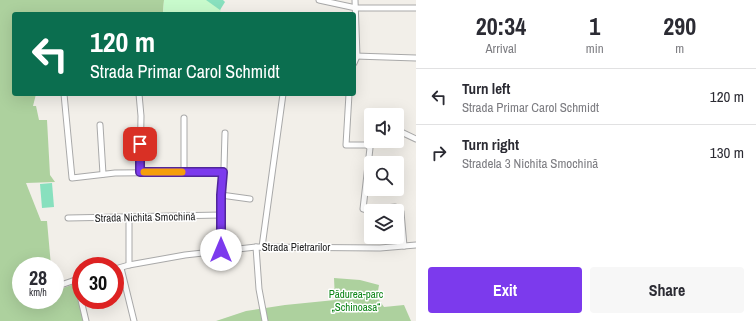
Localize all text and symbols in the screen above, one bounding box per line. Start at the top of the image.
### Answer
text: 20:34 [476,10,526,42]
text: 1 [589,10,600,42]
text: 290 [663,10,696,42]
text: 120 m [90,23,155,61]
icon: left [24,28,76,80]
text: Arrival [486,40,516,57]
text: min [586,40,604,57]
text: m [675,40,684,57]
text: Strada Primar Carol Schmidt [90,59,280,84]
text: Turn left [462,78,510,99]
icon: left [428,86,450,108]
text: 120 m [710,86,744,107]
text: Strada Primar Carol Schmidt [462,99,599,116]
map controls [364,108,404,244]
button: sound [364,108,404,148]
pin [123,127,157,161]
icon: arrive [129,133,151,155]
text: Turn right [462,134,519,155]
icon: right [428,142,450,164]
text: 130 m [710,142,744,163]
text: Stradela 3 Nichita Smochină [462,155,598,172]
button: search [364,156,404,196]
button: layers [364,204,404,244]
street label: Strada Nichita Smochină [94,209,196,225]
position arrow [200,229,242,271]
street label: Strada Pietrarilor [262,240,330,254]
speed limit sign: 30 [72,257,124,309]
text: 28 [29,264,47,291]
button: Exit [428,267,582,313]
button: Share [590,267,744,313]
text: km/h [29,286,47,299]
park label: Pădurea-parc „Schinoasa“ [329,287,384,314]

